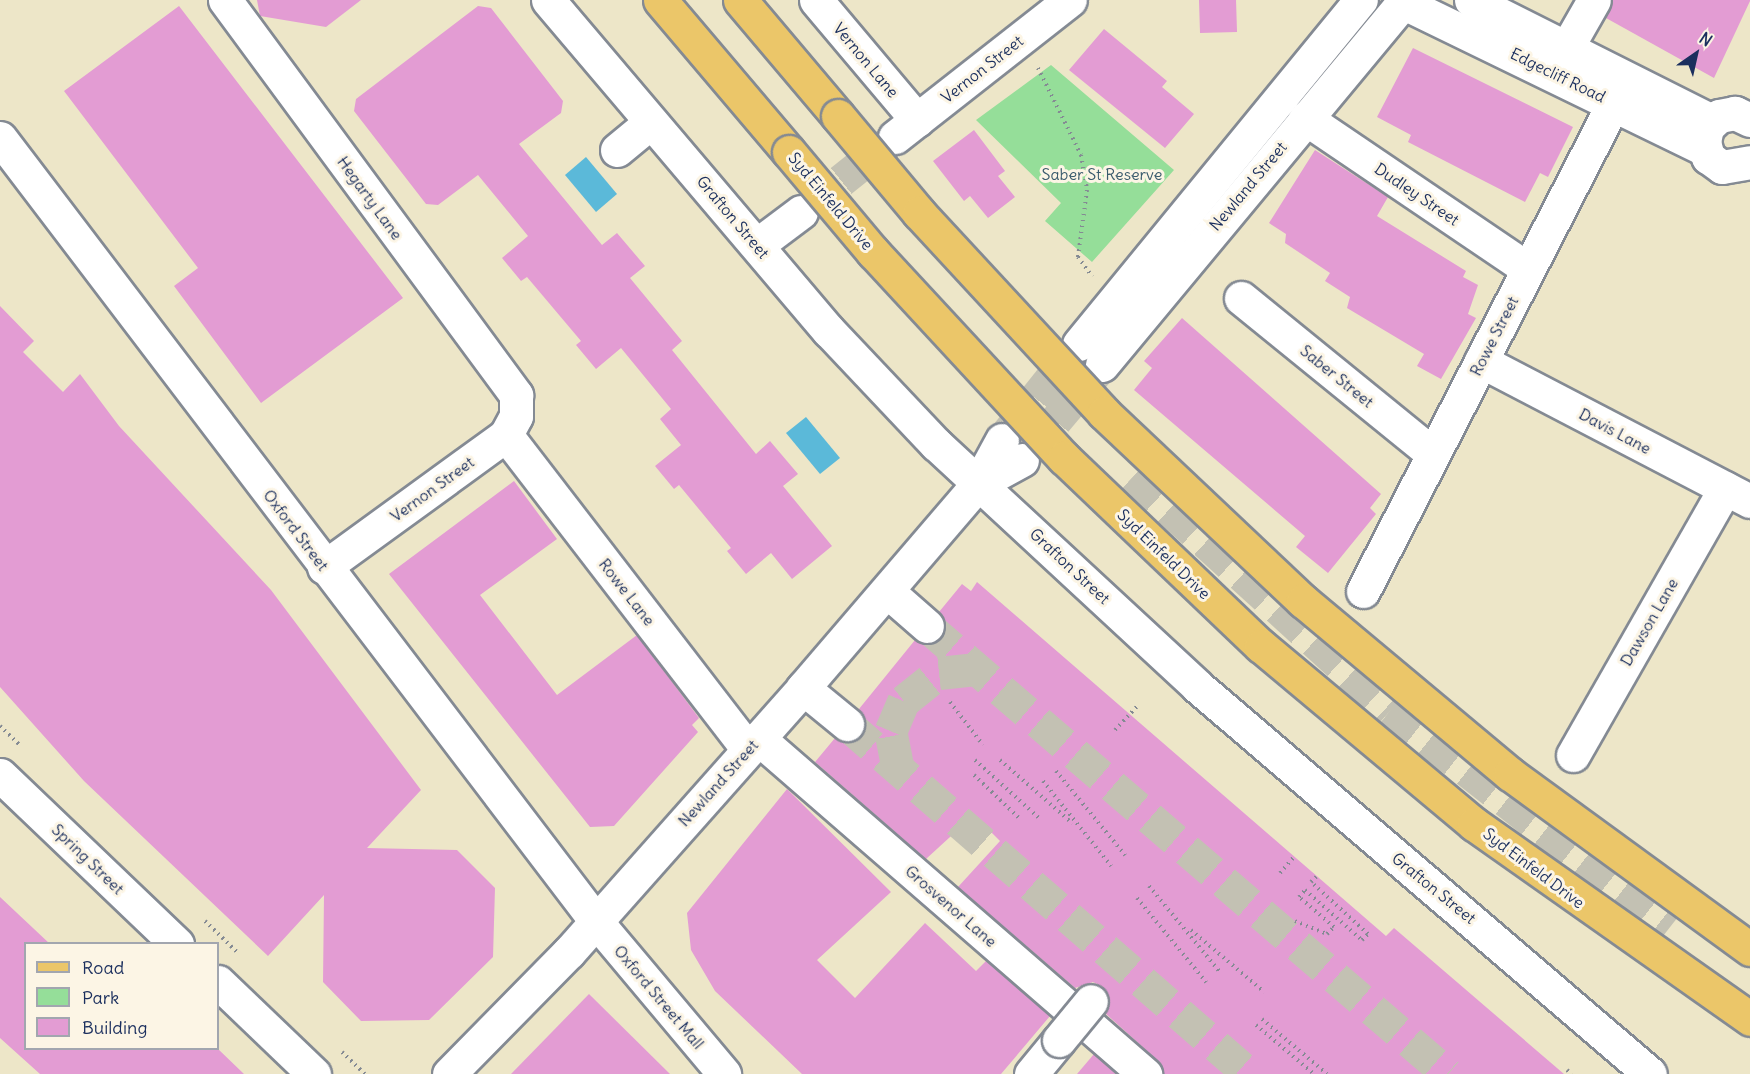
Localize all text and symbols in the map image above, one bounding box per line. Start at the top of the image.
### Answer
street label: Vernon Lane [829,19,903,101]
north arrow [1666,24,1726,84]
text: N [1696,28,1716,50]
street label: Vernon Street [937,31,1027,107]
street label: Edgecliff Road [1507,44,1609,106]
street label: Newland Street [1205,138,1291,234]
street label: Syd Einfeld Drive [785,148,877,254]
street label: Hegarty Lane [333,153,407,243]
street label: Dudley Street [1371,159,1463,229]
park label: Saber St Reserve [1042,164,1162,184]
street label: Grafton Street [693,172,773,262]
street label: Rowe Street [1466,293,1522,379]
street label: Saber Street [1297,341,1377,411]
street label: Davis Lane [1576,404,1654,458]
street label: Vernon Street [386,452,478,526]
street label: Oxford Street [259,486,333,574]
street label: Syd Einfeld Drive [1114,505,1214,603]
street label: Grafton Street [1026,524,1114,608]
street label: Rowe Lane [595,555,659,629]
street label: Dawson Lane [1616,575,1682,669]
street label: Newland Street [674,736,762,830]
street label: Spring Street [48,820,128,898]
street label: Syd Einfeld Drive [1480,824,1588,912]
street label: Grafton Street [1388,848,1480,928]
street label: Grosvenor Lane [901,861,1001,951]
street label: Oxford Street Mall [610,941,708,1053]
legend [24,942,219,1050]
text: Road [82,956,124,979]
text: Park [82,986,119,1009]
text: Building [82,1016,147,1039]

